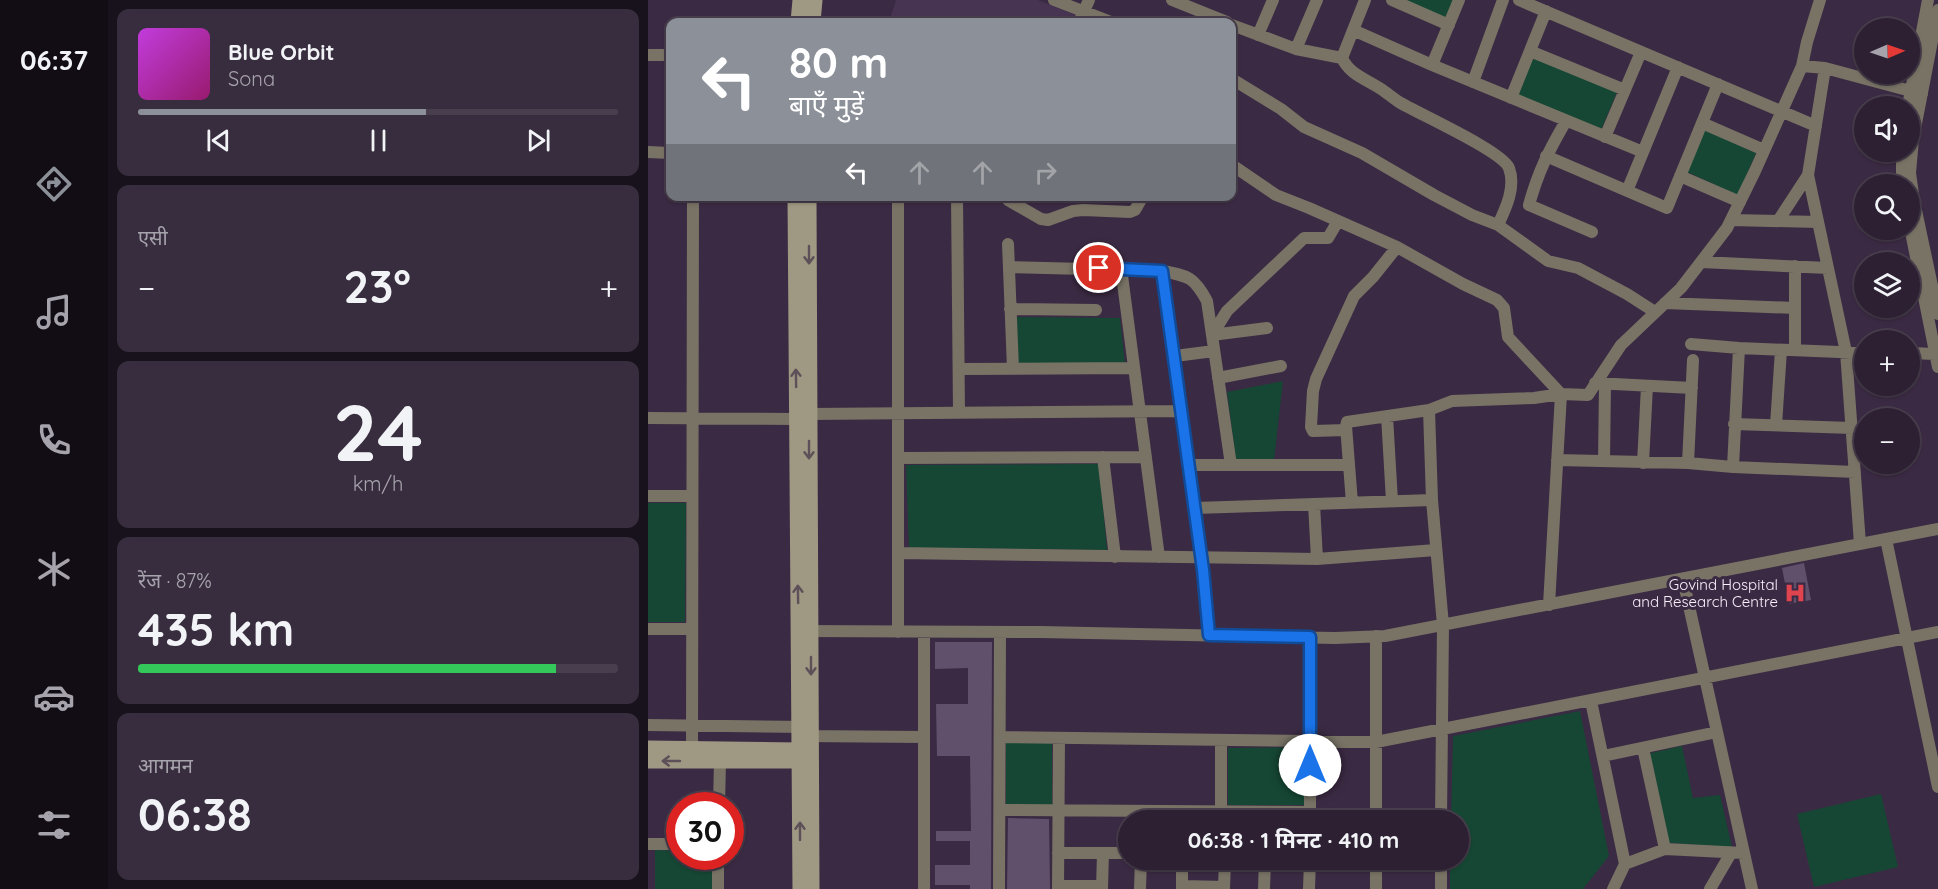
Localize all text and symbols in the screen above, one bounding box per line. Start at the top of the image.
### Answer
north arrow [1854,18,1920,84]
map controls [1854,18,1920,474]
text: 80 m [789,36,888,89]
text: Blue Orbit [228,38,334,66]
icon: left [690,42,768,120]
text: 06:37 [20,43,88,77]
text: Sona [228,66,275,91]
text: बाएँ मुड़ें [789,88,864,122]
button: sound [1854,96,1920,162]
icon: previous [202,124,235,157]
icon: pause [362,124,395,157]
icon: next [522,124,555,157]
icon: left [840,156,873,189]
icon: ahead [903,156,936,189]
icon: ahead [966,156,999,189]
icon: right [1029,156,1062,189]
icon: directions [33,163,75,205]
button: search [1854,174,1920,240]
text: एसी [138,225,168,250]
pin [1073,242,1124,293]
one-way arrow [803,244,815,264]
icon: arrive [1082,251,1115,284]
button: layers [1854,252,1920,318]
text: 23° [344,258,411,314]
text: − [138,267,155,308]
text: + [599,267,618,308]
icon: music [33,291,75,333]
button: + [1854,330,1920,396]
one-way arrow [790,368,802,388]
text: 24 [333,383,423,481]
button: − [1854,408,1920,474]
icon: phone [33,419,75,461]
one-way arrow [804,439,815,459]
text: km/h [353,471,403,496]
icon: climate [33,548,75,590]
text: रेंज · 87% [138,568,212,593]
place label: Govind Hospital and Research Centre [1632,575,1778,611]
hospital icon: Govind Hospital and Research Centre [1783,581,1807,605]
one-way arrow [793,584,804,604]
text: 435 km [138,601,294,657]
one-way arrow [805,655,817,675]
icon: car [33,676,75,718]
position arrow [1278,733,1342,797]
text: आगमन [138,753,193,778]
one-way arrow [661,755,681,767]
text: 06:38 [138,786,252,842]
speed limit sign: 30 [666,792,744,870]
icon: filters [33,804,75,846]
one-way arrow [794,821,806,841]
text: 06:38 · 1 मिनट · 410 m [1188,826,1399,854]

